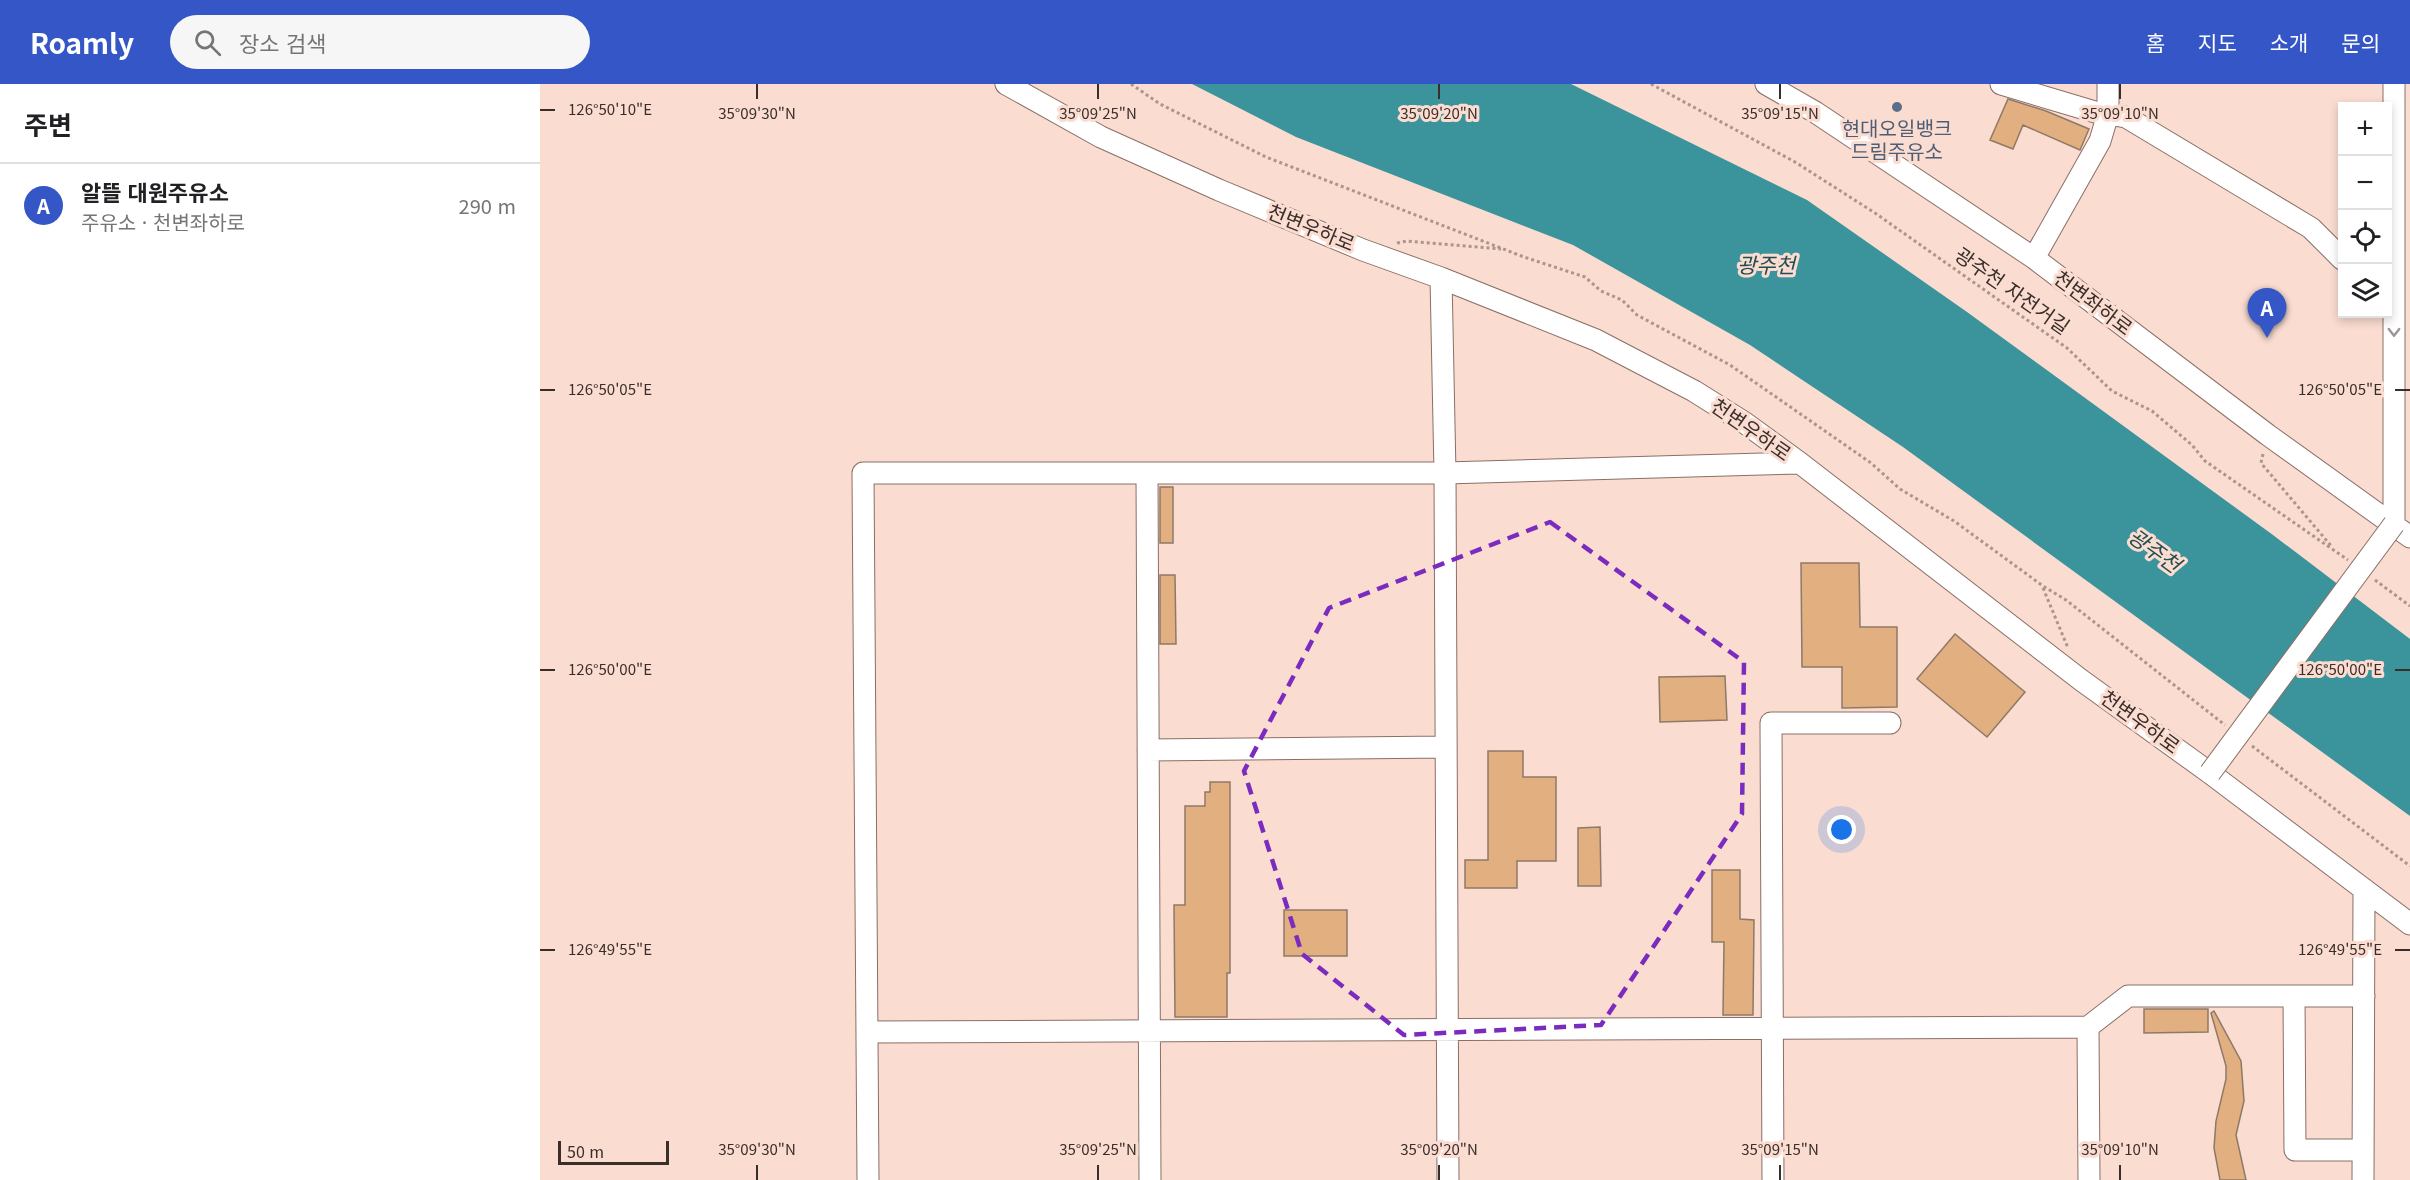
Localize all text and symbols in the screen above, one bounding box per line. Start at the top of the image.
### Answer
search box [170,15,590,69]
text: Roamly [30,22,134,62]
icon: search [191,26,224,59]
text: 장소 검색 [239,26,326,58]
text: 홈 [2146,27,2165,57]
text: 지도 [2198,27,2237,57]
text: 소개 [2270,27,2308,57]
text: 문의 [2341,27,2380,57]
text: 126°50'10"E [568,98,652,119]
marker: 현대오일뱅크 드림주유소 [1890,100,1904,114]
text: 35°09'30"N [718,102,796,123]
text: 35°09'25"N [1059,102,1137,123]
text: 35°09'20"N [1400,102,1478,123]
text: 35°09'15"N [1741,102,1819,123]
text: 35°09'10"N [2081,102,2159,123]
map controls [2338,102,2392,318]
button: + [2338,102,2392,156]
text: 주변 [24,105,72,142]
place label: 현대오일뱅크 드림주유소 [1842,113,1952,165]
button: − [2338,156,2392,210]
text: 알뜰 대원주유소 [81,175,229,207]
text: A [37,191,50,220]
text: 290 m [459,191,516,220]
street label: 천변우하로 [1263,196,1360,257]
text: 주유소 · 천변좌하로 [81,207,245,236]
button: locate [2338,210,2392,264]
street label: 광주천 자전거길 [1949,239,2076,340]
water label: 광주천 [1737,249,1798,279]
street label: 천변좌하로 [2048,263,2139,341]
button: layers [2338,264,2392,318]
pin: A [2248,288,2286,338]
one-way arrow [2388,327,2400,336]
text: 126°50'05"E [568,378,652,399]
text: 126°50'05"E [2298,378,2382,399]
street label: 천변우하로 [1706,391,1798,467]
water label: 광주천 [2123,520,2190,580]
text: 126°50'00"E [568,658,652,679]
text: 126°50'00"E [2298,658,2382,679]
street label: 천변우하로 [2095,682,2187,760]
your location [1827,815,1856,844]
text: 126°49'55"E [568,938,652,959]
text: 126°49'55"E [2298,938,2382,959]
scale bar [558,1138,669,1166]
text: 35°09'30"N [718,1138,796,1159]
text: 35°09'25"N [1059,1138,1137,1159]
text: 35°09'20"N [1400,1138,1478,1159]
text: 35°09'15"N [1741,1138,1819,1159]
text: 35°09'10"N [2081,1138,2159,1159]
text: 50 m [567,1139,604,1163]

